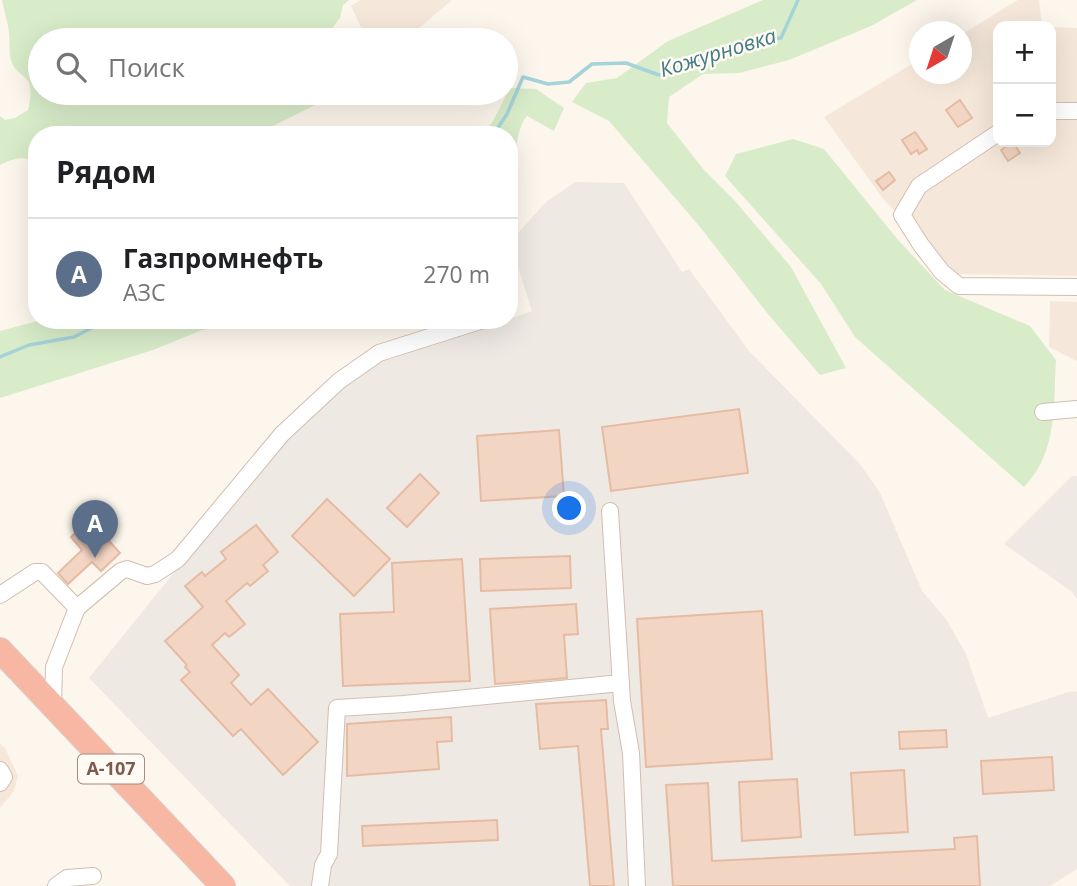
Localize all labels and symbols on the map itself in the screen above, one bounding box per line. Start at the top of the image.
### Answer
water label: Кожурновка [656,21,779,83]
north arrow [909,21,972,84]
your location [552,491,586,525]
pin: A [72,500,118,558]
road number: А-107 [78,754,144,784]

